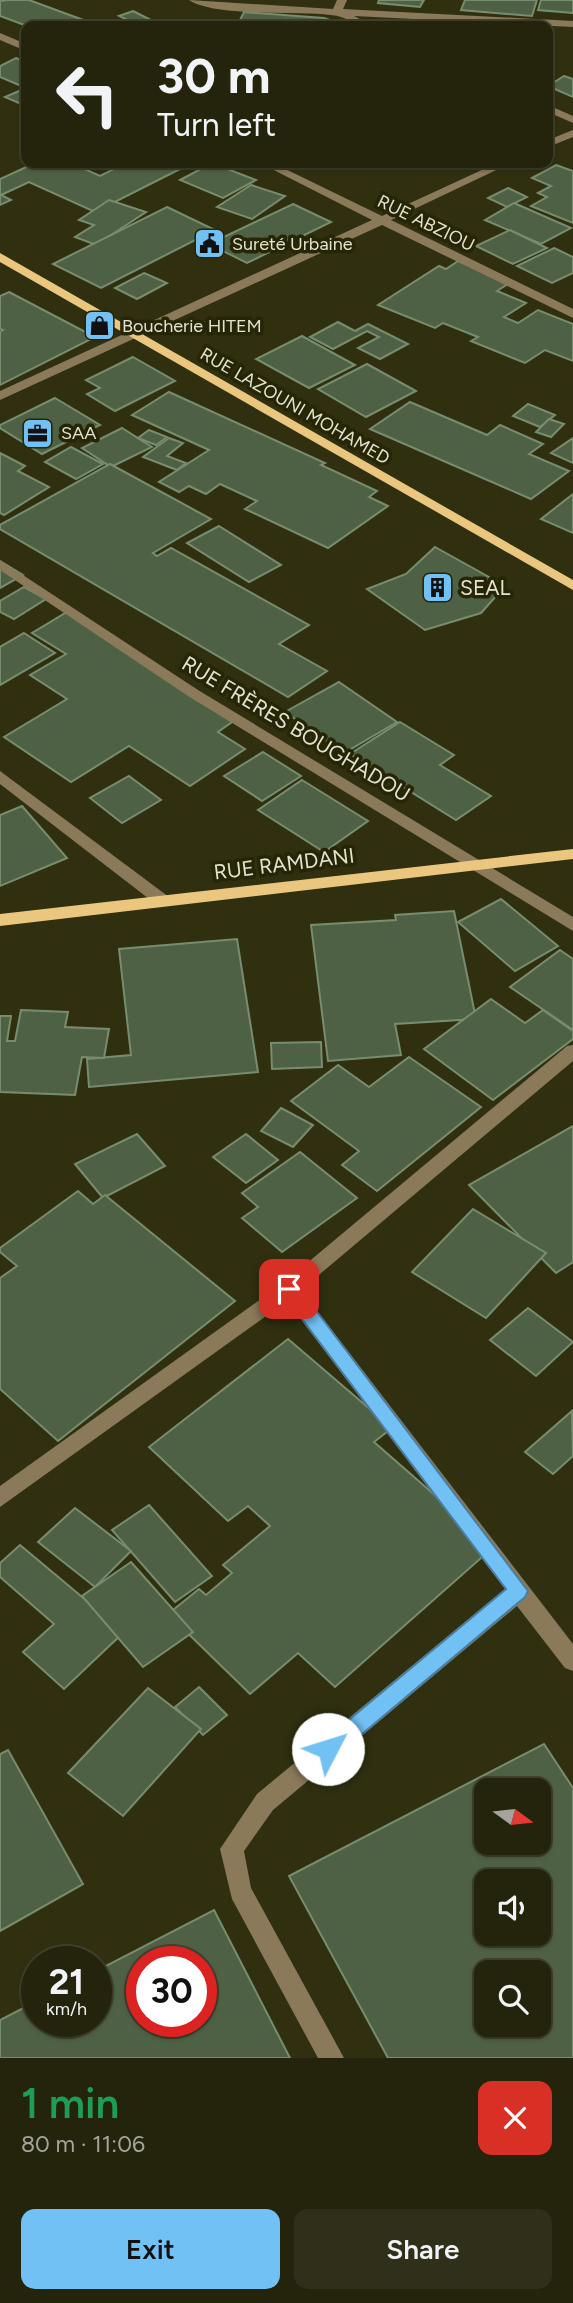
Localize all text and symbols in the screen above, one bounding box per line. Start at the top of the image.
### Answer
text: 30 m [157,46,270,105]
icon: left [42,49,133,140]
text: Turn left [157,106,276,144]
street label: RUE ABZIOU [374,190,478,256]
public building icon: Sureté Urbaine [192,227,226,261]
place label: Sureté Urbaine [232,233,353,255]
shop icon: Boucherie HITEM [82,309,116,343]
place label: Boucherie HITEM [122,315,262,337]
street label: RUE LAZOUNI MOHAMED [196,343,394,469]
office icon: SAA [21,416,55,450]
place label: SAA [61,422,96,444]
building icon: SEAL [420,571,454,605]
place label: SEAL [460,575,511,600]
street label: RUE FRÈRES BOUGHADOU [178,650,415,807]
street label: RUE RAMDANI [212,842,356,885]
pin [259,1259,319,1319]
icon: arrive [270,1270,308,1308]
position arrow [291,1712,365,1786]
north arrow [474,1778,551,1855]
map controls [474,1778,551,2037]
button: sound [474,1869,551,1946]
speed limit sign: 30 [126,1946,217,2037]
button: search [474,1960,551,2037]
text: 21 [49,1961,84,2003]
text: km/h [46,1998,87,2020]
text: 1 min [21,2078,119,2129]
button: close [478,2081,552,2155]
text: 80 m · 11:06 [21,2130,145,2158]
button: Exit [21,2209,280,2289]
button: Share [294,2209,552,2289]

